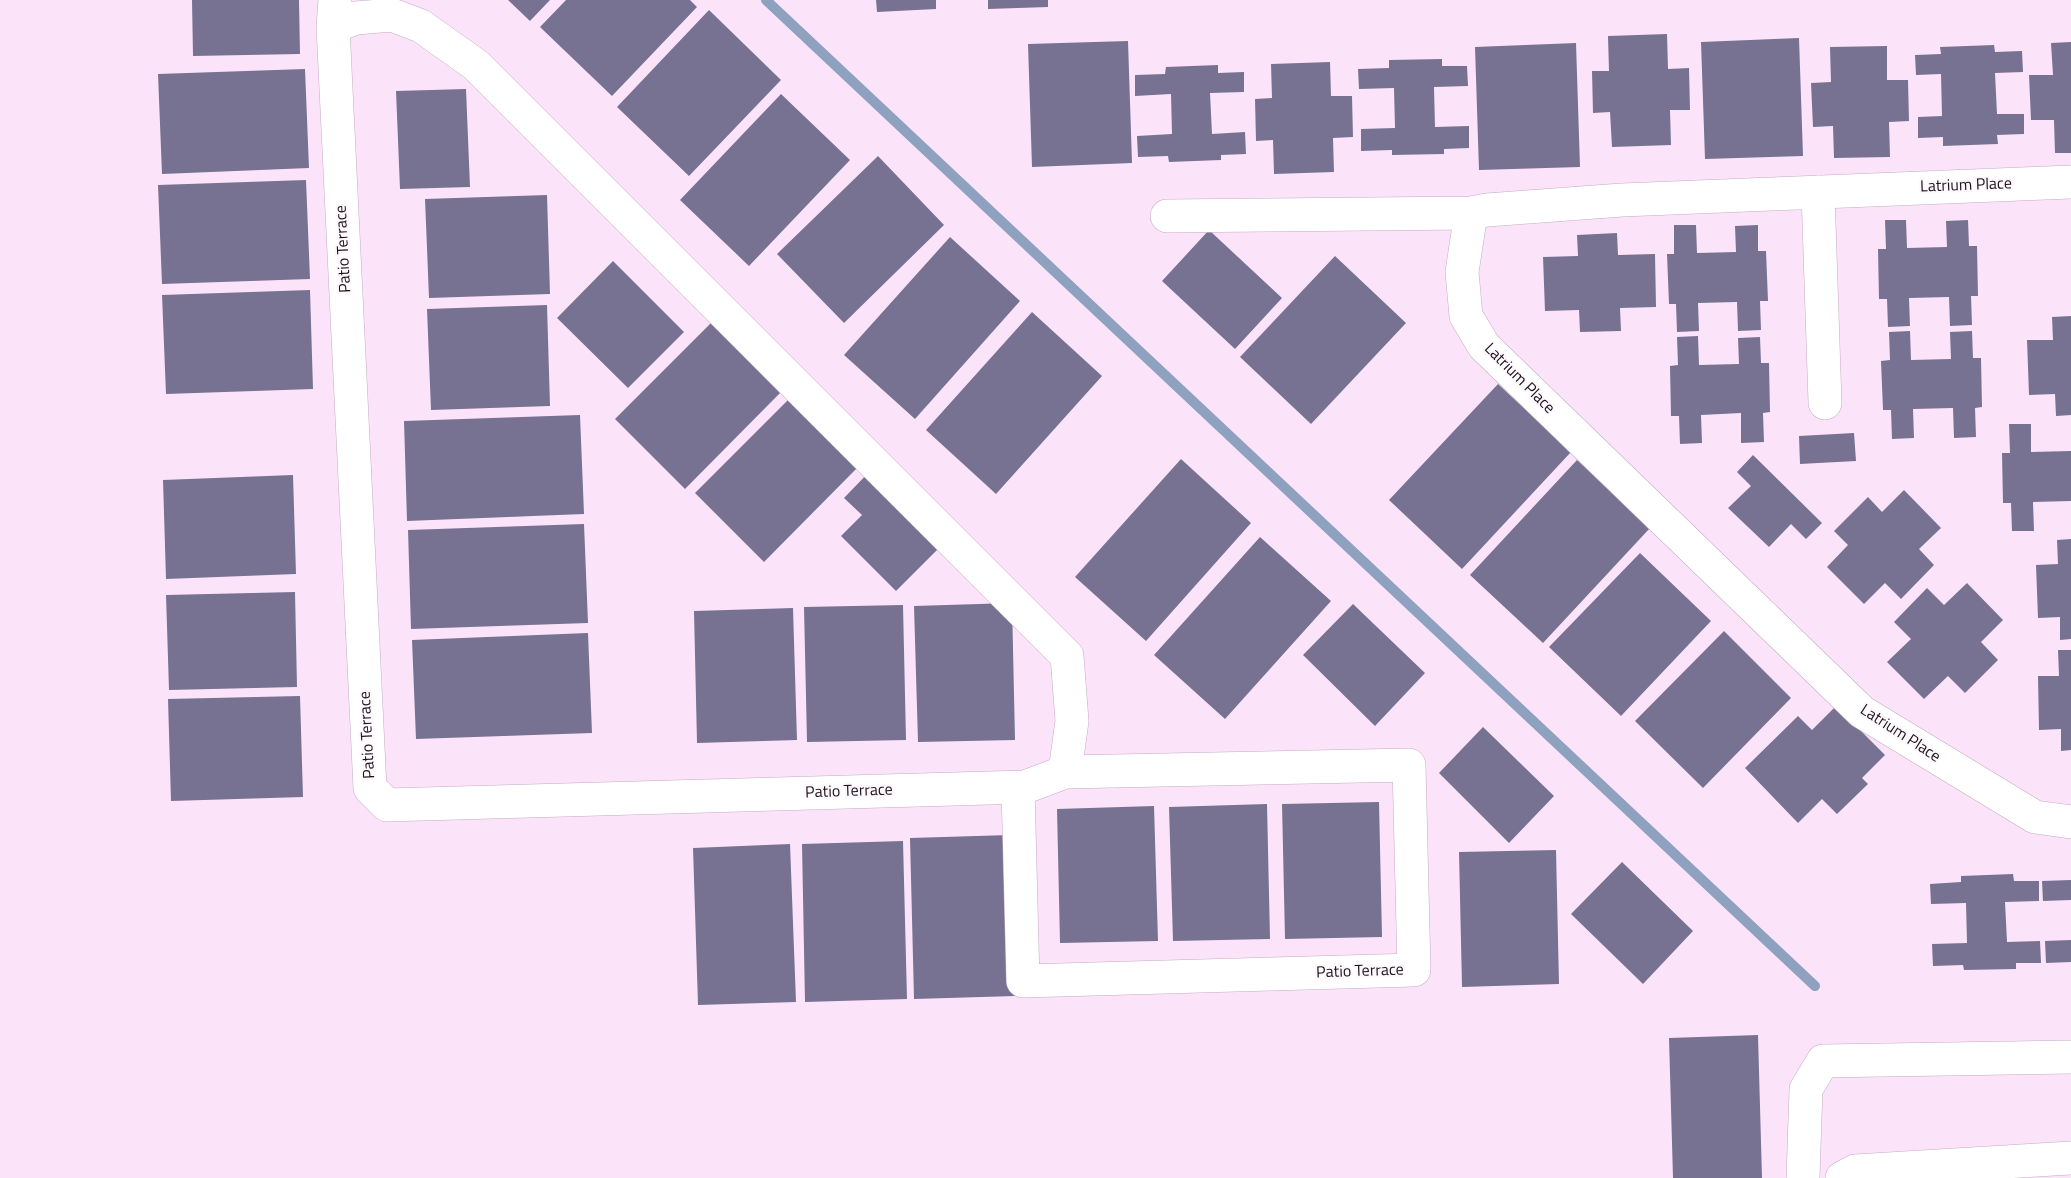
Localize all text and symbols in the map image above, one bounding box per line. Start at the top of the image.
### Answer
street label: Latrium Place [1920,175,2012,197]
street label: Patio Terrace [332,205,356,293]
street label: Latrium Place [1480,340,1558,418]
street label: Patio Terrace [356,691,380,779]
street label: Latrium Place [1856,701,1944,767]
street label: Patio Terrace [805,781,893,803]
street label: Patio Terrace [1316,961,1404,983]

